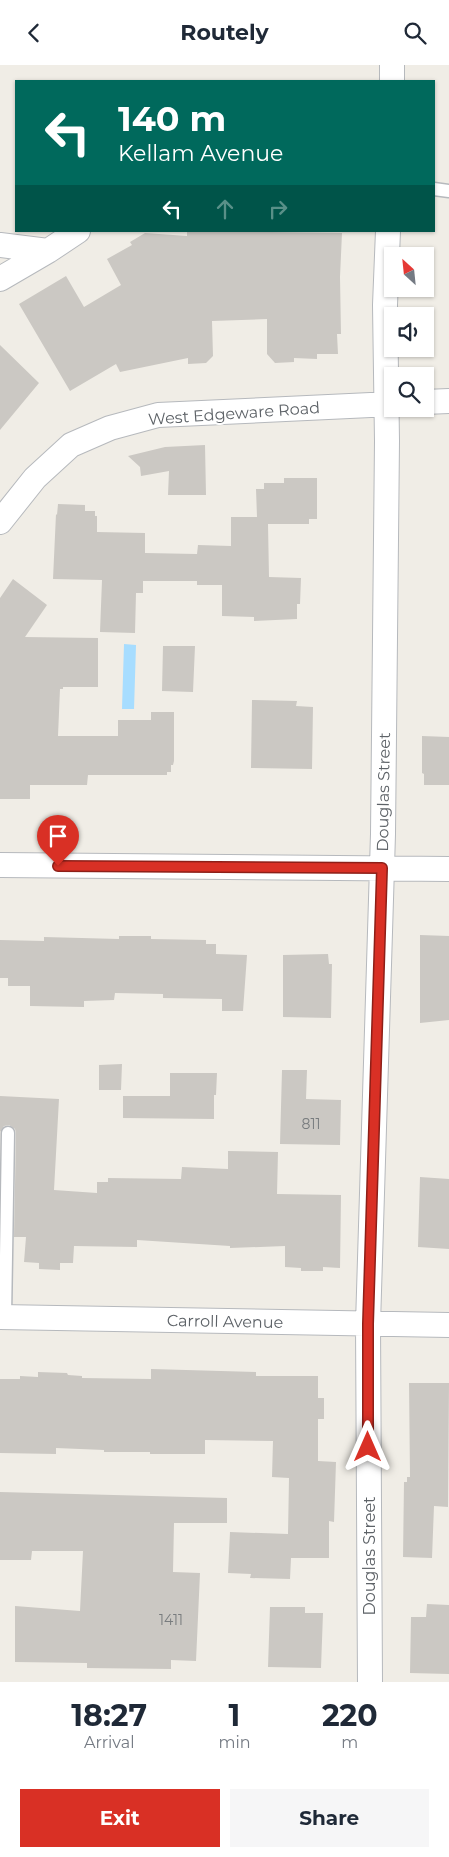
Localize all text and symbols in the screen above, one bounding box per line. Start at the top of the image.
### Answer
icon: back [20,19,48,47]
text: Routely [180,19,269,46]
icon: search [401,19,429,47]
text: 140 m [118,97,226,140]
icon: left [35,100,100,165]
text: Kellam Avenue [118,140,283,167]
icon: left [158,195,186,223]
icon: ahead [211,195,239,223]
icon: right [264,195,292,223]
north arrow [384,247,434,297]
map controls [384,247,434,417]
button: sound [384,307,434,357]
button: search [384,367,434,417]
street label: West Edgeware Road [148,398,321,429]
street label: Douglas Street [373,732,394,852]
pin [37,815,79,866]
icon: arrive [44,822,72,850]
house number: 811 [301,1115,321,1133]
street label: Carroll Avenue [167,1311,283,1332]
position arrow [341,1420,393,1472]
street label: Douglas Street [360,1496,379,1616]
house number: 1411 [159,1611,183,1629]
text: 18:27 [71,1697,147,1734]
text: 1 [229,1697,240,1734]
text: 220 [322,1697,378,1734]
text: Arrival [84,1733,134,1752]
text: min [218,1733,251,1752]
text: m [341,1733,358,1752]
button: Exit [20,1789,220,1847]
button: Share [230,1789,429,1847]

